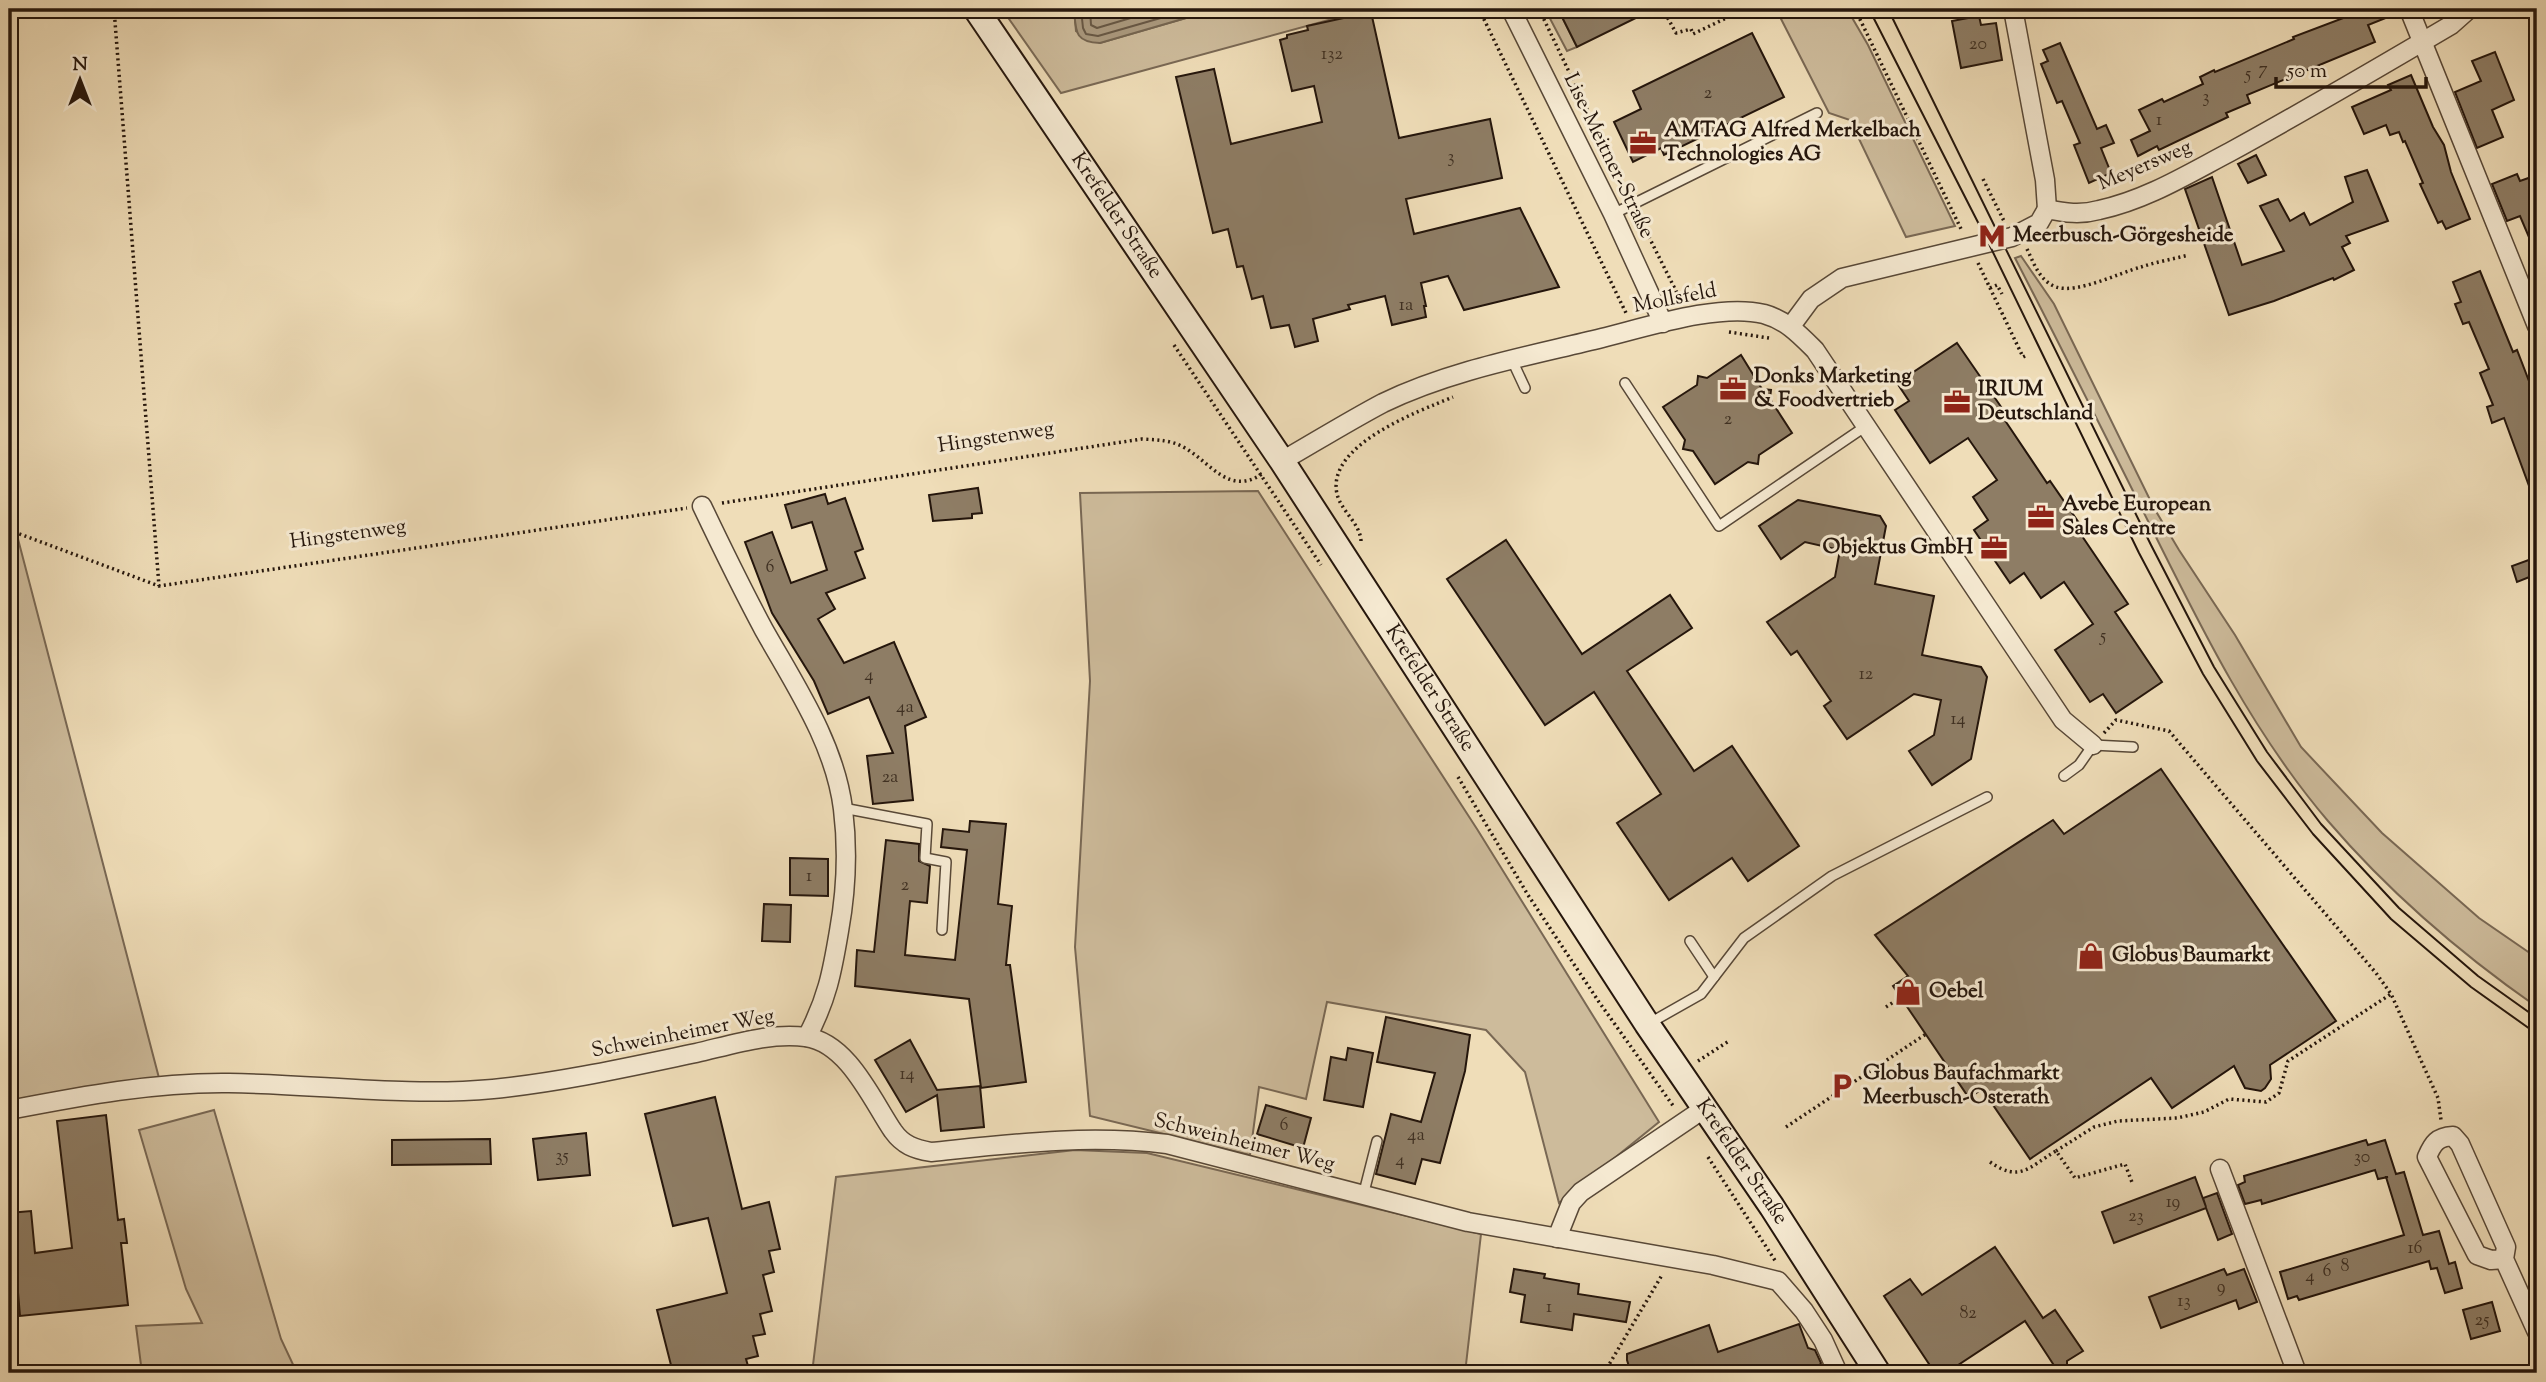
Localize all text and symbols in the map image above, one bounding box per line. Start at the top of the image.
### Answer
house number: 20 [1969,32,1987,58]
house number: 132 [1321,42,1343,68]
north arrow [46,46,116,116]
scale bar [2276,46,2427,90]
text: N [72,52,88,79]
house number: 7 [2258,57,2268,83]
text: 50 m [2286,57,2327,87]
house number: 5 [2244,62,2251,88]
street label: Lise-Meitner-Straße [1555,68,1661,244]
house number: 2 [1704,81,1713,107]
house number: 3 [2202,85,2210,111]
house number: 1 [2156,108,2162,134]
place label: AMTAG Alfred Merkelbach Technologies AG [1664,116,1922,170]
office icon: AMTAG Alfred Merkelbach Technologies AG [1628,128,1658,158]
street label: Meyersweg [2093,133,2197,199]
house number: 3 [1447,145,1455,171]
street label: Krefelder Straße [1063,147,1170,285]
metro station icon: Meerbusch-Görgesheide [1977,221,2007,251]
place label: Meerbusch-Görgesheide [2013,221,2234,251]
street label: Mollsfeld [1631,276,1719,322]
house number: 1a [1399,293,1413,319]
place label: Donks Marketing & Foodvertrieb [1754,362,1912,416]
office icon: Donks Marketing & Foodvertrieb [1718,374,1748,404]
place label: IRIUM Deutschland [1978,375,2093,429]
office icon: IRIUM Deutschland [1942,387,1972,417]
house number: 2 [1724,407,1733,433]
street label: Hingstenweg [936,414,1056,462]
place label: Avebe European Sales Centre [2062,490,2212,544]
office icon: Avebe European Sales Centre [2026,502,2056,532]
street label: Hingstenweg [288,512,408,558]
place label: Objektus GmbH [1823,533,1973,563]
office icon: Objektus GmbH [1979,533,2009,563]
house number: 6 [766,555,775,581]
street label: Krefelder Straße [1377,619,1482,758]
house number: 5 [2099,624,2106,650]
house number: 12 [1859,662,1874,688]
house number: 4 [864,663,874,689]
house number: 4a [896,695,914,721]
house number: 14 [1950,707,1966,733]
house number: 2a [882,765,898,791]
house number: 1 [806,864,812,890]
house number: 2 [901,873,910,899]
shop icon: Globus Baumarkt [2076,941,2106,971]
place label: Globus Baumarkt [2112,941,2271,971]
shop icon: Oebel [1893,977,1923,1007]
place label: Oebel [1929,977,1984,1007]
street label: Schweinheimer Weg [589,1002,777,1066]
place label: Globus Baufachmarkt Meerbusch-Osterath [1863,1059,2060,1113]
house number: 14 [899,1062,915,1088]
parking icon: Globus Baufachmarkt Meerbusch-Osterath [1827,1071,1857,1101]
street label: Krefelder Straße [1688,1093,1795,1231]
street label: Schweinheimer Weg [1150,1106,1338,1180]
house number: 6 [1280,1113,1289,1139]
house number: 4a [1407,1123,1425,1149]
house number: 35 [555,1144,569,1170]
house number: 30 [2354,1145,2370,1171]
house number: 4 [1395,1148,1405,1174]
house number: 19 [2166,1190,2181,1216]
house number: 23 [2128,1204,2144,1230]
house number: 16 [2407,1236,2423,1262]
house number: 8 [2341,1254,2350,1280]
house number: 6 [2323,1259,2332,1285]
house number: 4 [2305,1264,2315,1290]
house number: 9 [2217,1275,2226,1301]
house number: 13 [2177,1289,2191,1315]
house number: 1 [1546,1295,1552,1321]
house number: 82 [1959,1301,1977,1327]
house number: 25 [2475,1308,2489,1334]

